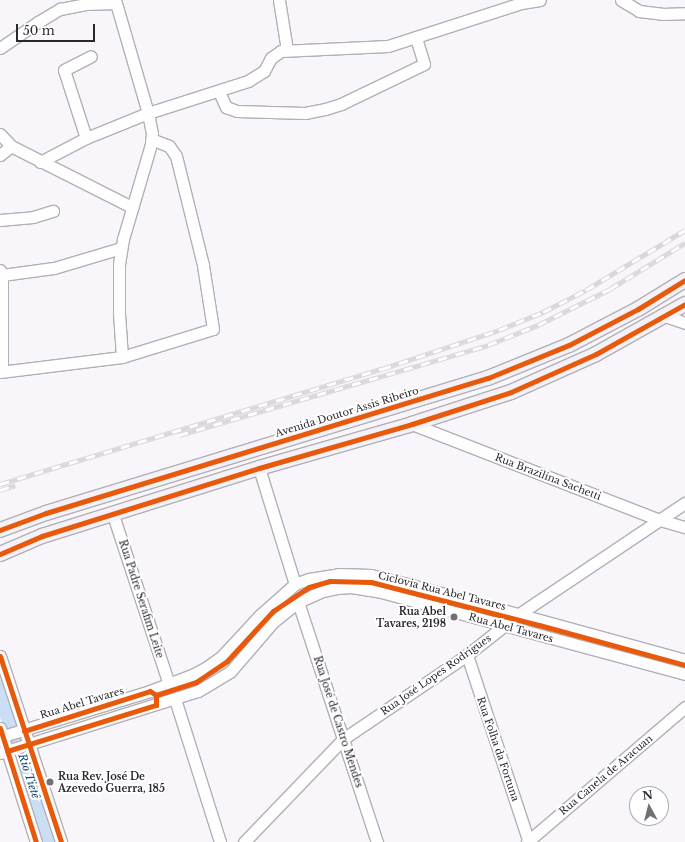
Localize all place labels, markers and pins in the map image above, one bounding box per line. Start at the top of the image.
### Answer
place label: Rua Abel Tavares, 2198 [376,605,446,628]
marker: Rua Abel Tavares, 2198 [449,612,459,622]
place label: Rua Rev. José De Azevedo Guerra, 185 [58,770,165,794]
marker: Rua Rev. José De Azevedo Guerra, 185 [45,777,55,787]

